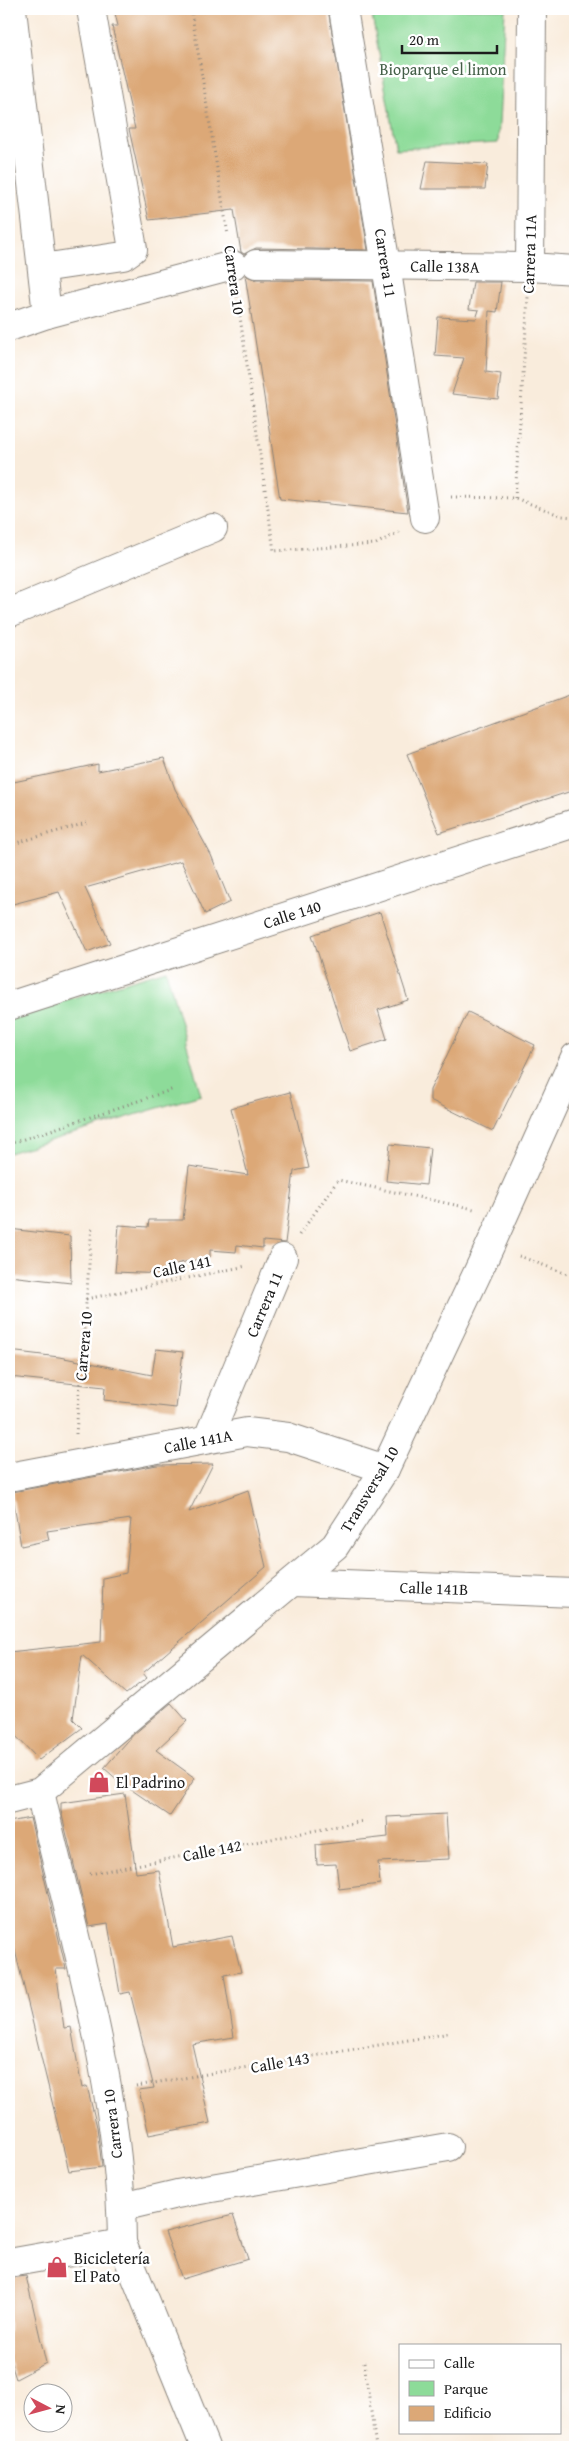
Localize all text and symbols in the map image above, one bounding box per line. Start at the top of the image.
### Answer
scale bar [402,22,496,54]
text: 20 m [409,29,440,50]
park label: Bioparque el limon [379,57,507,81]
street label: Carrera 11A [516,214,542,294]
street label: Carrera 11 [369,227,403,299]
street label: Carrera 10 [218,244,252,316]
street label: Calle 138A [410,253,480,279]
street label: Calle 140 [260,893,324,935]
street label: Calle 141 [150,1248,214,1284]
street label: Carrera 11 [239,1267,289,1341]
street label: Carrera 10 [68,1310,98,1382]
street label: Calle 141A [162,1423,234,1459]
street label: Transversal 10 [334,1441,405,1537]
street label: Calle 141B [399,1575,469,1601]
shop icon: El Padrino [86,1769,112,1795]
place label: El Padrino [116,1770,185,1794]
street label: Calle 142 [181,1833,243,1867]
street label: Calle 143 [249,2045,311,2079]
street label: Carrera 10 [96,2088,128,2160]
place label: Bicicletería El Pato [74,2246,150,2288]
shop icon: Bicicletería El Pato [44,2254,70,2280]
legend [399,2344,562,2434]
text: Calle [444,2352,475,2373]
text: Parque [444,2378,488,2399]
north arrow [22,2384,72,2434]
text: Edificio [444,2402,492,2423]
text: N [50,2404,71,2416]

